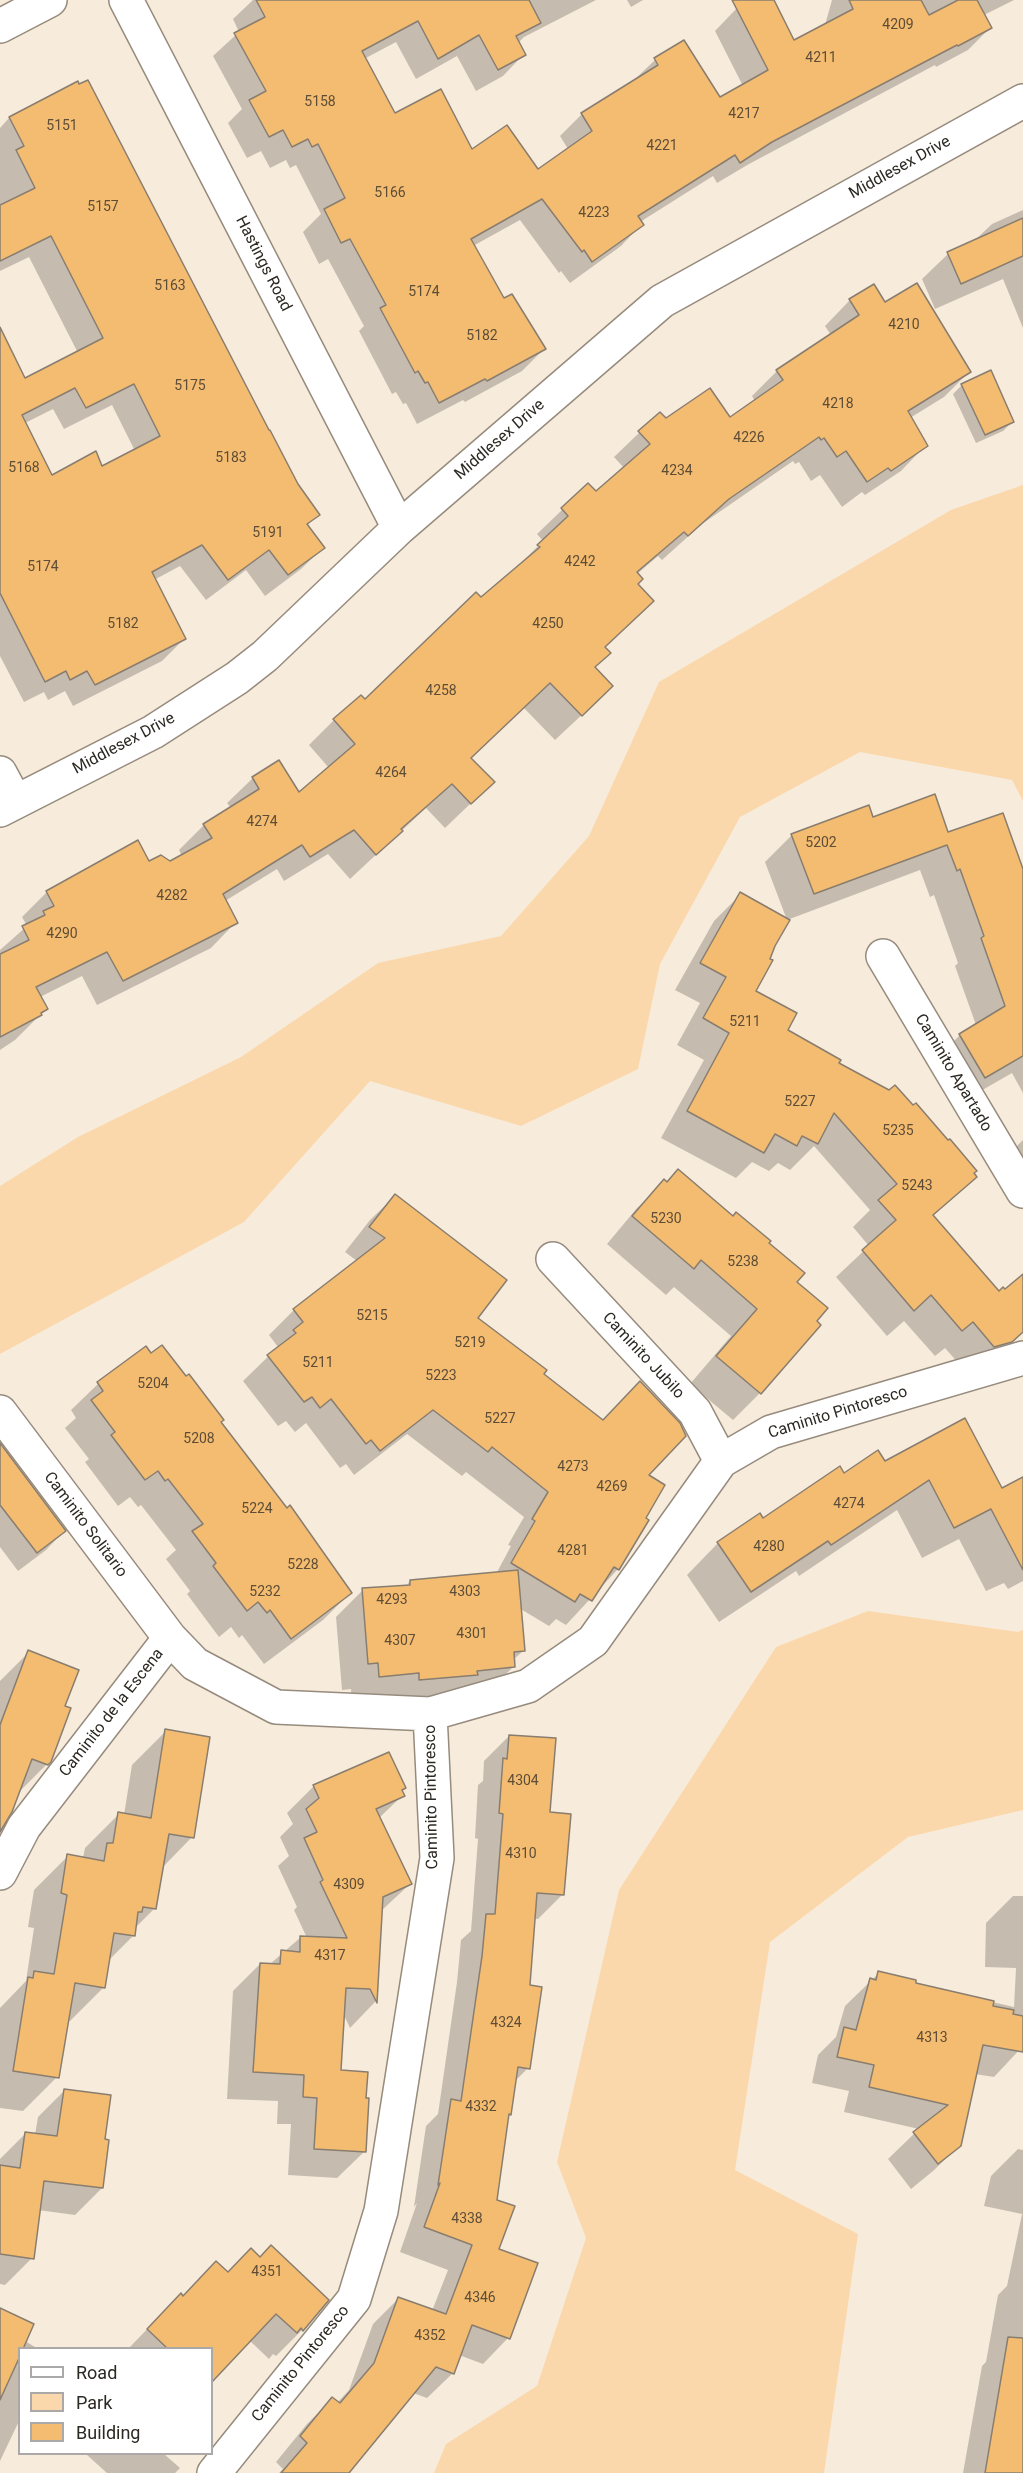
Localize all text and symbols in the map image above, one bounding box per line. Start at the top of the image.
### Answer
house number: 4209 [882,17,914,33]
house number: 4211 [805,50,837,66]
house number: 5158 [304,94,336,110]
house number: 4217 [728,106,760,122]
house number: 5151 [46,118,78,134]
street label: Middlesex Drive [846,132,954,204]
house number: 4221 [646,138,678,154]
house number: 5166 [374,185,406,201]
house number: 5157 [87,199,119,215]
house number: 4223 [578,205,610,221]
street label: Hastings Road [231,213,295,315]
house number: 5163 [154,278,186,294]
house number: 5174 [408,284,440,300]
house number: 4210 [888,317,920,333]
house number: 5182 [466,328,498,344]
house number: 5175 [174,378,206,394]
street label: Middlesex Drive [451,396,549,484]
house number: 4218 [822,396,854,412]
house number: 4226 [733,430,765,446]
house number: 5183 [215,450,247,466]
house number: 5168 [8,460,40,476]
house number: 4234 [661,463,693,479]
house number: 5191 [252,525,284,541]
house number: 4242 [564,554,596,570]
house number: 5174 [27,559,59,575]
house number: 5182 [107,616,139,632]
house number: 4250 [532,616,564,632]
house number: 4258 [425,683,457,699]
street label: Middlesex Drive [70,709,178,779]
house number: 4264 [375,765,407,781]
house number: 4274 [246,814,278,830]
house number: 5202 [805,835,837,851]
house number: 4282 [156,888,188,904]
house number: 4290 [46,926,78,942]
street label: Caminito Apartado [910,1011,996,1135]
house number: 5211 [729,1014,761,1030]
house number: 5227 [784,1094,816,1110]
house number: 5235 [882,1123,914,1139]
house number: 5243 [901,1178,933,1194]
house number: 5230 [650,1211,682,1227]
house number: 5238 [727,1254,759,1270]
house number: 5215 [356,1308,388,1324]
street label: Caminito Jubilo [598,1309,688,1403]
house number: 5219 [454,1335,486,1351]
house number: 5211 [302,1355,334,1371]
house number: 5223 [425,1368,457,1384]
house number: 5204 [137,1376,169,1392]
street label: Caminito Pintoresco [766,1383,910,1443]
house number: 5227 [484,1411,516,1427]
house number: 5208 [183,1431,215,1447]
house number: 4273 [557,1459,589,1475]
street label: Caminito Solitario [39,1469,131,1581]
house number: 4269 [596,1479,628,1495]
house number: 4274 [833,1496,865,1512]
house number: 5224 [241,1501,273,1517]
house number: 4280 [753,1539,785,1555]
house number: 4281 [557,1543,589,1559]
house number: 5228 [287,1557,319,1573]
house number: 5232 [249,1584,281,1600]
house number: 4303 [449,1584,481,1600]
house number: 4293 [376,1592,408,1608]
house number: 4301 [456,1626,488,1642]
house number: 4307 [384,1633,416,1649]
street label: Caminito de la Escena [56,1645,168,1781]
street label: Caminito Pintoresco [421,1725,443,1869]
house number: 4304 [507,1773,539,1789]
house number: 4310 [505,1846,537,1862]
house number: 4309 [333,1877,365,1893]
house number: 4317 [314,1948,346,1964]
house number: 4324 [490,2015,522,2031]
house number: 4313 [916,2030,948,2046]
house number: 4332 [465,2099,497,2115]
house number: 4338 [451,2211,483,2227]
house number: 4351 [251,2264,283,2280]
house number: 4346 [464,2290,496,2306]
street label: Caminito Pintoresco [248,2302,354,2426]
house number: 4352 [414,2328,446,2344]
legend [18,2347,213,2455]
text: Road [76,2362,117,2383]
text: Park [76,2392,112,2413]
text: Building [76,2422,140,2443]

